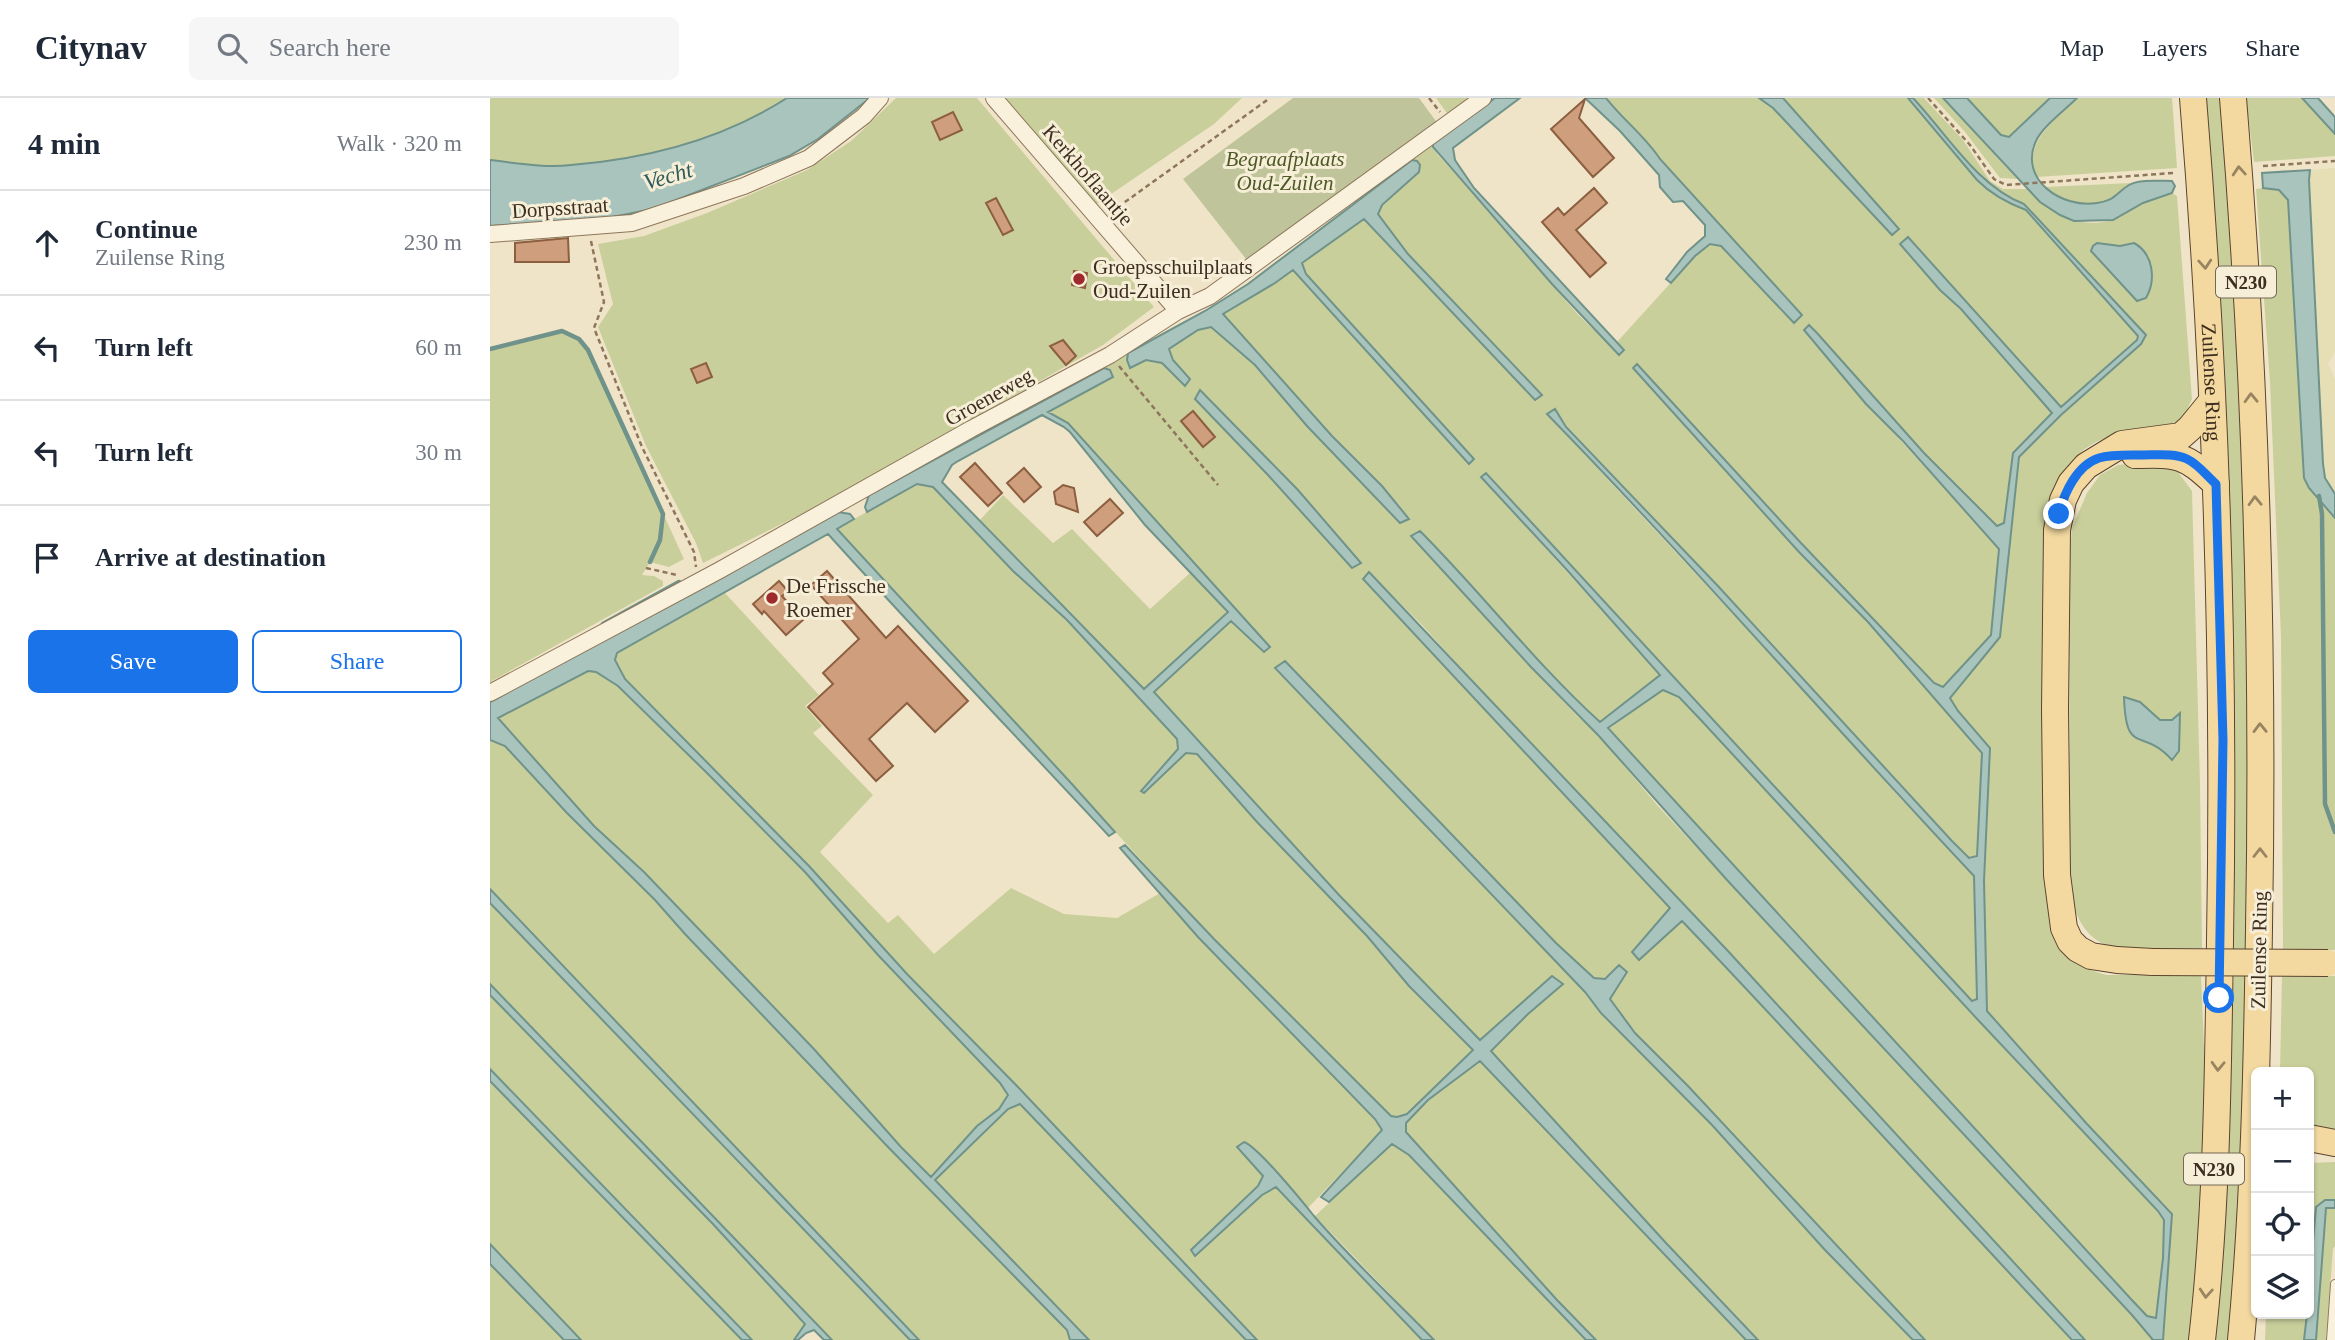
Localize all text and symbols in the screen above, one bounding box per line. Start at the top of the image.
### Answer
search box [189,17,679,80]
icon: search [213,29,251,67]
text: Citynav [35,30,147,66]
text: Search here [269,33,391,62]
text: Map [2060,35,2104,61]
text: Layers [2142,35,2207,61]
text: Share [2245,35,2300,61]
street label: Kerkhoflaantje [1038,120,1138,230]
text: 4 min [28,127,101,160]
text: Walk · 320 m [337,131,462,156]
park label: Begraafplaats Oud-Zuilen [1226,147,1345,195]
water label: Vecht [641,157,696,195]
one-way arrow [2231,165,2246,176]
street label: Dorpsstraat [511,193,609,223]
text: Continue [95,215,198,244]
icon: ahead [28,224,66,262]
text: 230 m [404,230,462,255]
text: Zuilense Ring [95,245,225,270]
place label: Groepsschuilplaats Oud-Zuilen [1093,255,1253,303]
one-way arrow [2197,259,2212,270]
road number: N230 [2216,266,2276,298]
marker: Groepsschuilplaats Oud-Zuilen [1071,271,1087,287]
street label: Zuilense Ring [2196,323,2226,443]
icon: left [28,329,66,367]
text: Turn left [95,333,193,362]
text: 60 m [415,335,462,360]
street label: Groeneweg [941,363,1038,431]
one-way arrow [2244,392,2259,403]
icon: left [28,434,66,472]
text: Turn left [95,438,193,467]
text: 30 m [415,440,462,465]
one-way arrow [2247,495,2263,506]
route end [2043,498,2074,529]
icon: arrive [28,539,66,577]
text: Arrive at destination [95,543,326,572]
place label: De Frissche Roemer [786,574,886,622]
marker: De Frissche Roemer [764,590,780,606]
button: Save [28,630,238,693]
button: Share [252,630,462,693]
one-way arrow [2252,723,2268,733]
one-way arrow [2252,847,2268,858]
street label: Zuilense Ring [2246,890,2272,1009]
route start [2203,982,2234,1013]
one-way arrow [2210,1061,2225,1072]
map controls [2251,1067,2314,1319]
button: + [2251,1067,2314,1130]
button: − [2251,1130,2314,1193]
road number: N230 [2184,1154,2244,1184]
button: locate [2251,1193,2314,1256]
button: layers [2251,1256,2314,1319]
one-way arrow [2199,1288,2214,1299]

